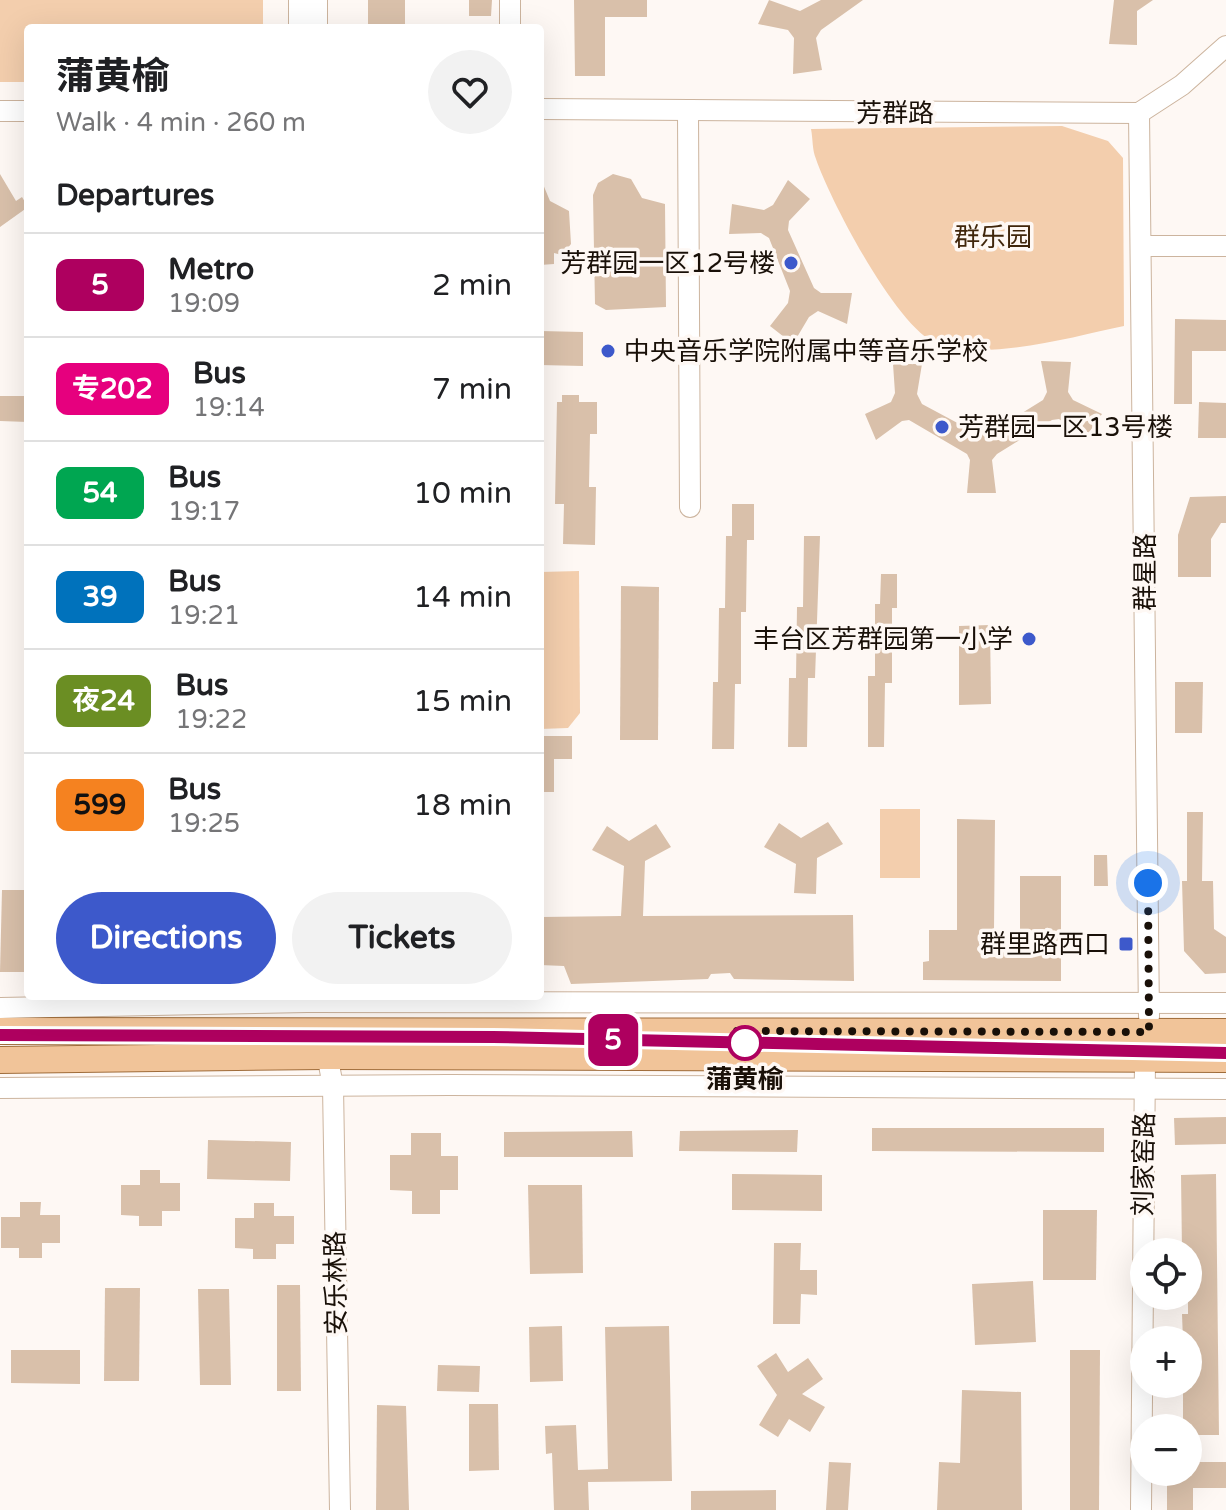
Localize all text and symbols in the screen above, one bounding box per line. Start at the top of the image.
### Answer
button: heart [428,50,512,134]
text: 蒲黄榆 [56,54,170,100]
street label: 芳群路 [856,98,934,129]
text: Walk · 4 min · 260 m [56,107,306,138]
text: Departures [56,177,214,214]
park label: 群乐园 [954,222,1032,253]
place label: 芳群园一区12号楼 [560,248,775,279]
text: Metro [168,251,254,288]
marker: 芳群园一区12号楼 [782,254,800,272]
text: 2 min [432,267,512,304]
text: 5 [91,268,109,302]
text: 19:09 [168,288,240,319]
place label: 中央音乐学院附属中等音乐学校 [624,336,988,367]
marker: 中央音乐学院附属中等音乐学校 [599,342,617,360]
text: Bus [193,355,246,392]
text: 7 min [432,371,512,408]
text: 专202 [72,372,153,406]
text: 19:14 [193,392,265,423]
place label: 芳群园一区13号楼 [958,412,1173,443]
marker: 芳群园一区13号楼 [933,418,951,436]
text: Bus [168,459,221,496]
text: 10 min [413,475,512,512]
text: 54 [82,476,118,510]
text: 19:17 [168,496,240,527]
street label: 群星路 [1130,533,1161,611]
text: Bus [168,563,221,600]
text: 14 min [413,579,512,616]
text: 39 [82,580,118,614]
text: 19:21 [168,600,240,631]
place label: 丰台区芳群园第一小学 [753,624,1013,655]
marker: 丰台区芳群园第一小学 [1020,630,1038,648]
text: Bus [175,667,228,704]
text: 15 min [413,683,512,720]
text: 夜24 [72,684,135,718]
text: 19:22 [175,704,247,735]
text: Bus [168,771,221,808]
text: 18 min [413,787,512,824]
text: 599 [74,788,126,822]
text: 19:25 [168,808,240,839]
your location [1128,863,1168,903]
button: Directions [56,892,276,984]
button: Tickets [292,892,512,984]
place label: 群里路西口 [980,929,1110,960]
marker: 群里路西口 [1117,935,1135,953]
line badge: 5 [587,1014,639,1066]
text: 5 [604,1023,622,1057]
marker: 蒲黄榆 [728,1026,762,1060]
place label: 蒲黄榆 [706,1064,784,1095]
street label: 刘家窑路 [1128,1112,1160,1216]
street label: 安乐林路 [320,1231,352,1335]
map controls [1130,1238,1202,1486]
button: locate [1130,1238,1202,1310]
button: + [1130,1326,1202,1398]
button: − [1130,1414,1202,1486]

